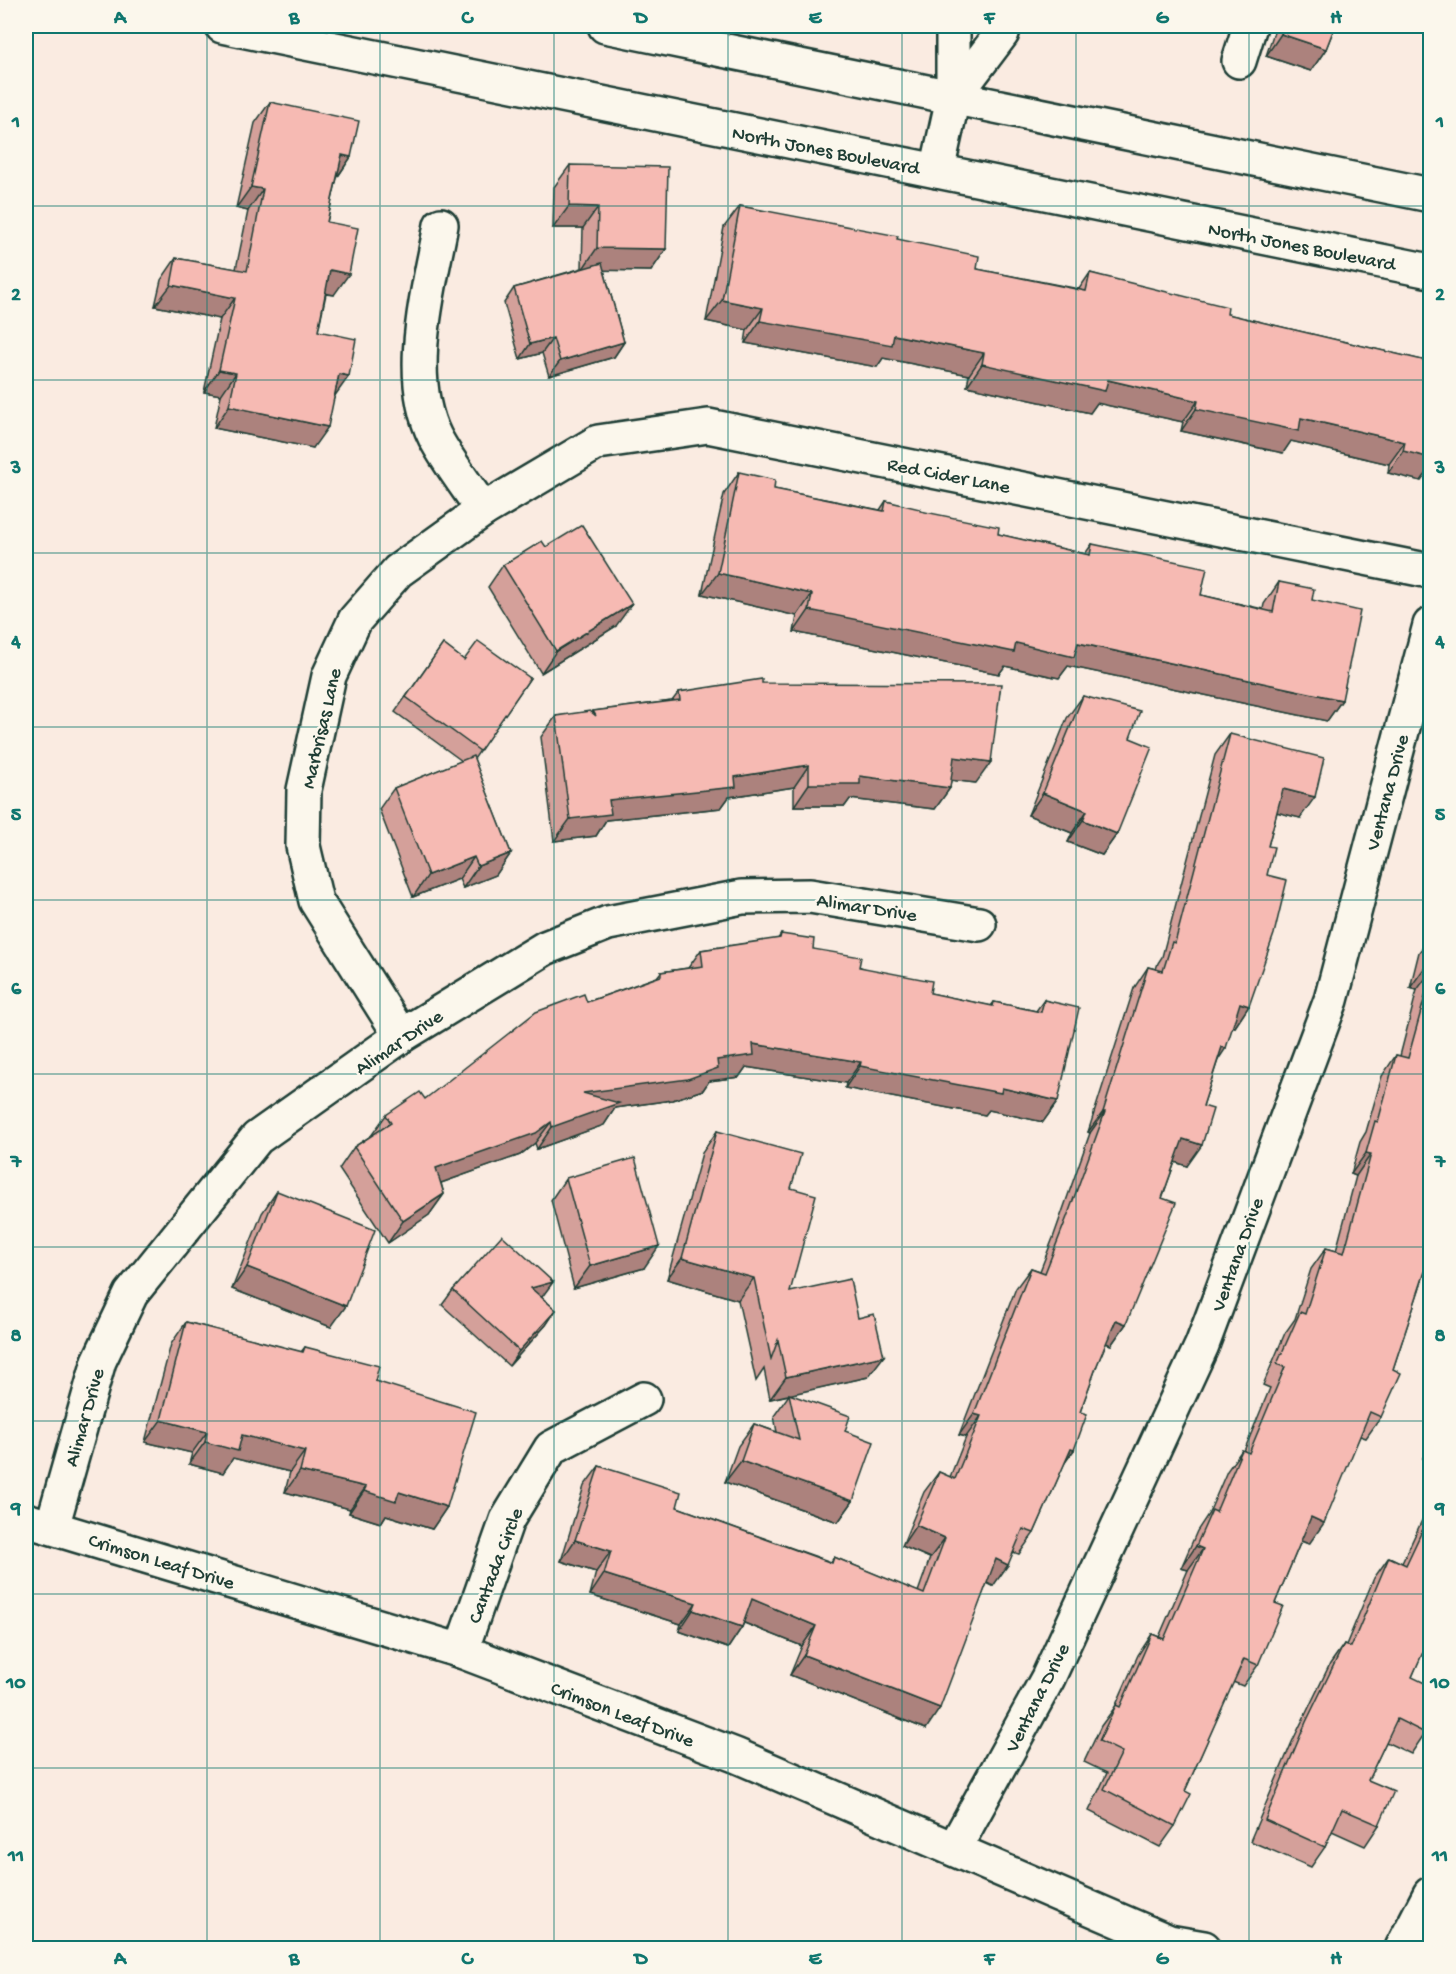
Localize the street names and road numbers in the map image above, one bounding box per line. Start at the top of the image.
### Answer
street label: North Jones Boulevard [730,123,923,182]
street label: North Jones Boulevard [1206,219,1399,278]
street label: Red Cider Lane [885,454,1012,501]
street label: Marbrisas Lane [298,666,349,791]
street label: Ventana Drive [1363,732,1416,854]
street label: Alimar Drive [815,890,919,929]
street label: Alimar Drive [352,1006,449,1082]
street label: Ventana Drive [1208,1195,1271,1316]
street label: Alimar Drive [61,1365,112,1470]
street label: Cantada Circle [465,1505,530,1627]
street label: Crimson Leaf Drive [85,1530,237,1597]
street label: Ventana Drive [1001,1640,1077,1758]
street label: Crimson Leaf Drive [547,1678,697,1754]

